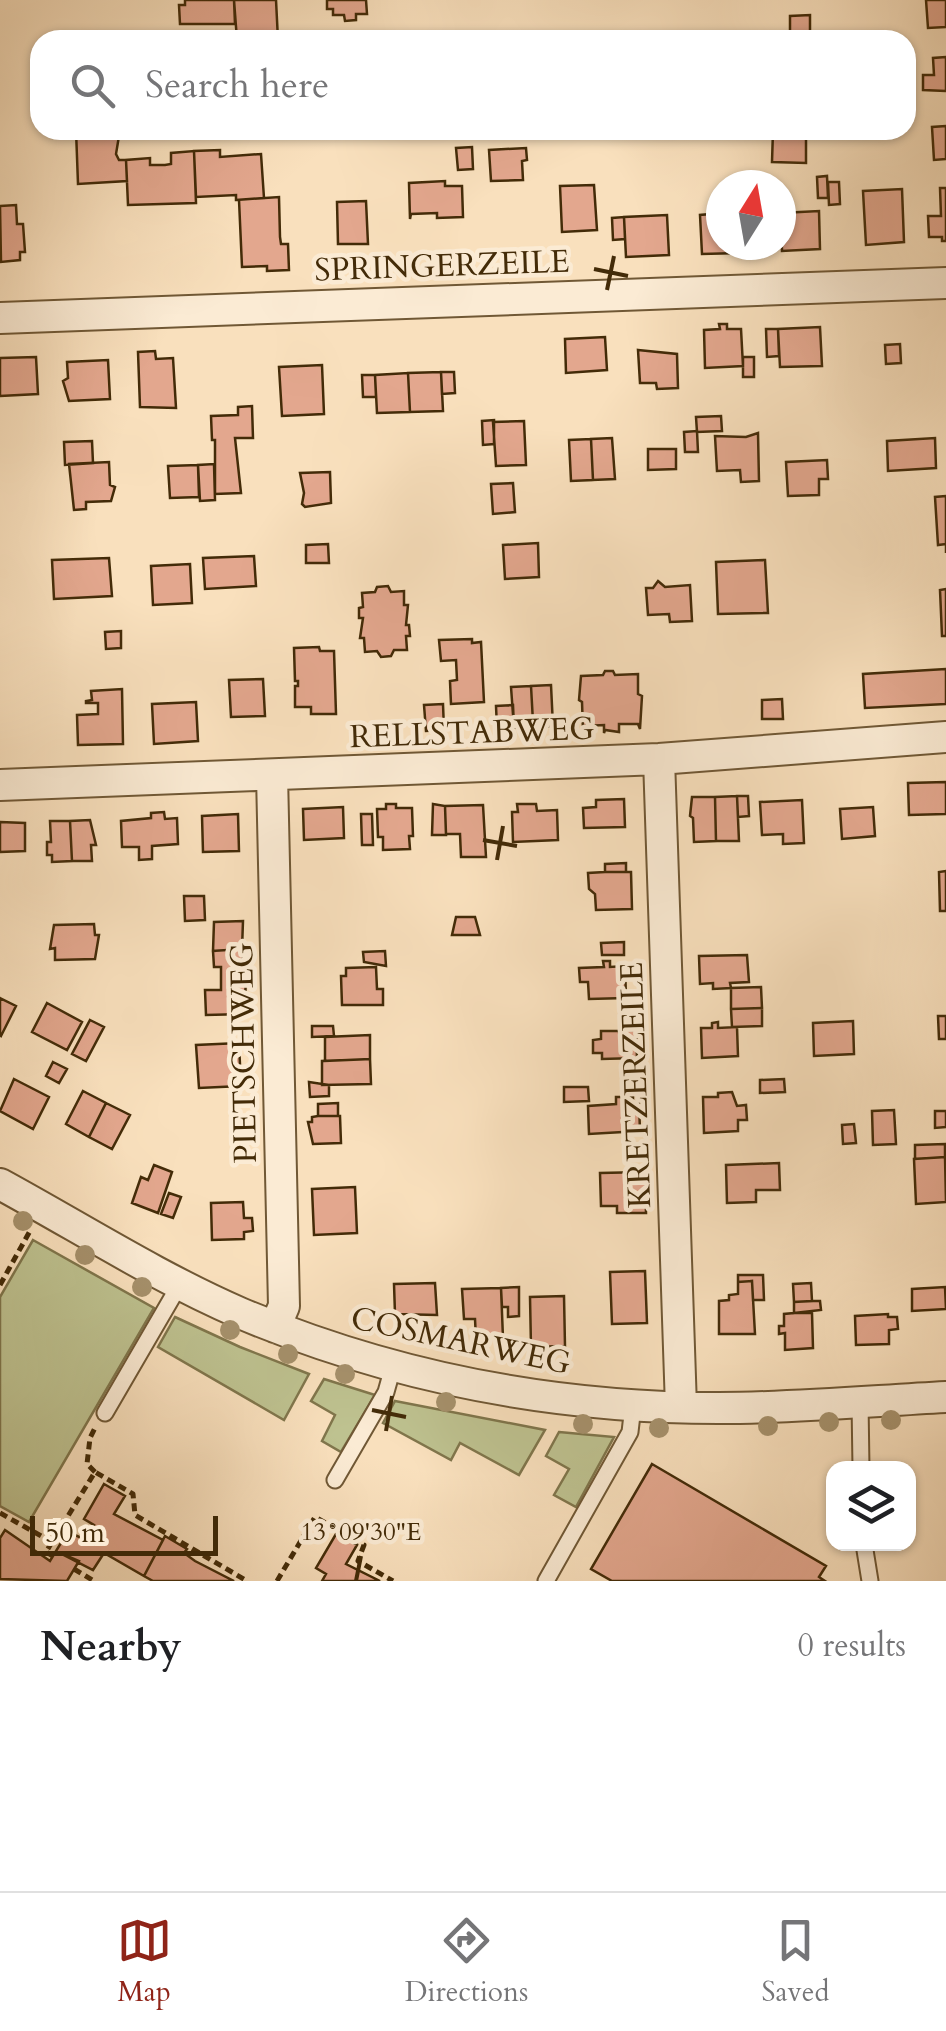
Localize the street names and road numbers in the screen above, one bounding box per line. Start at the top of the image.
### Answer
street label: SPRINGERZEILE [314,240,570,292]
street label: RELLSTABWEG [349,707,595,759]
street label: PIETSCHWEG [220,942,268,1164]
street label: KRETZERZEILE [610,961,662,1209]
street label: COSMARWEG [347,1296,575,1386]

